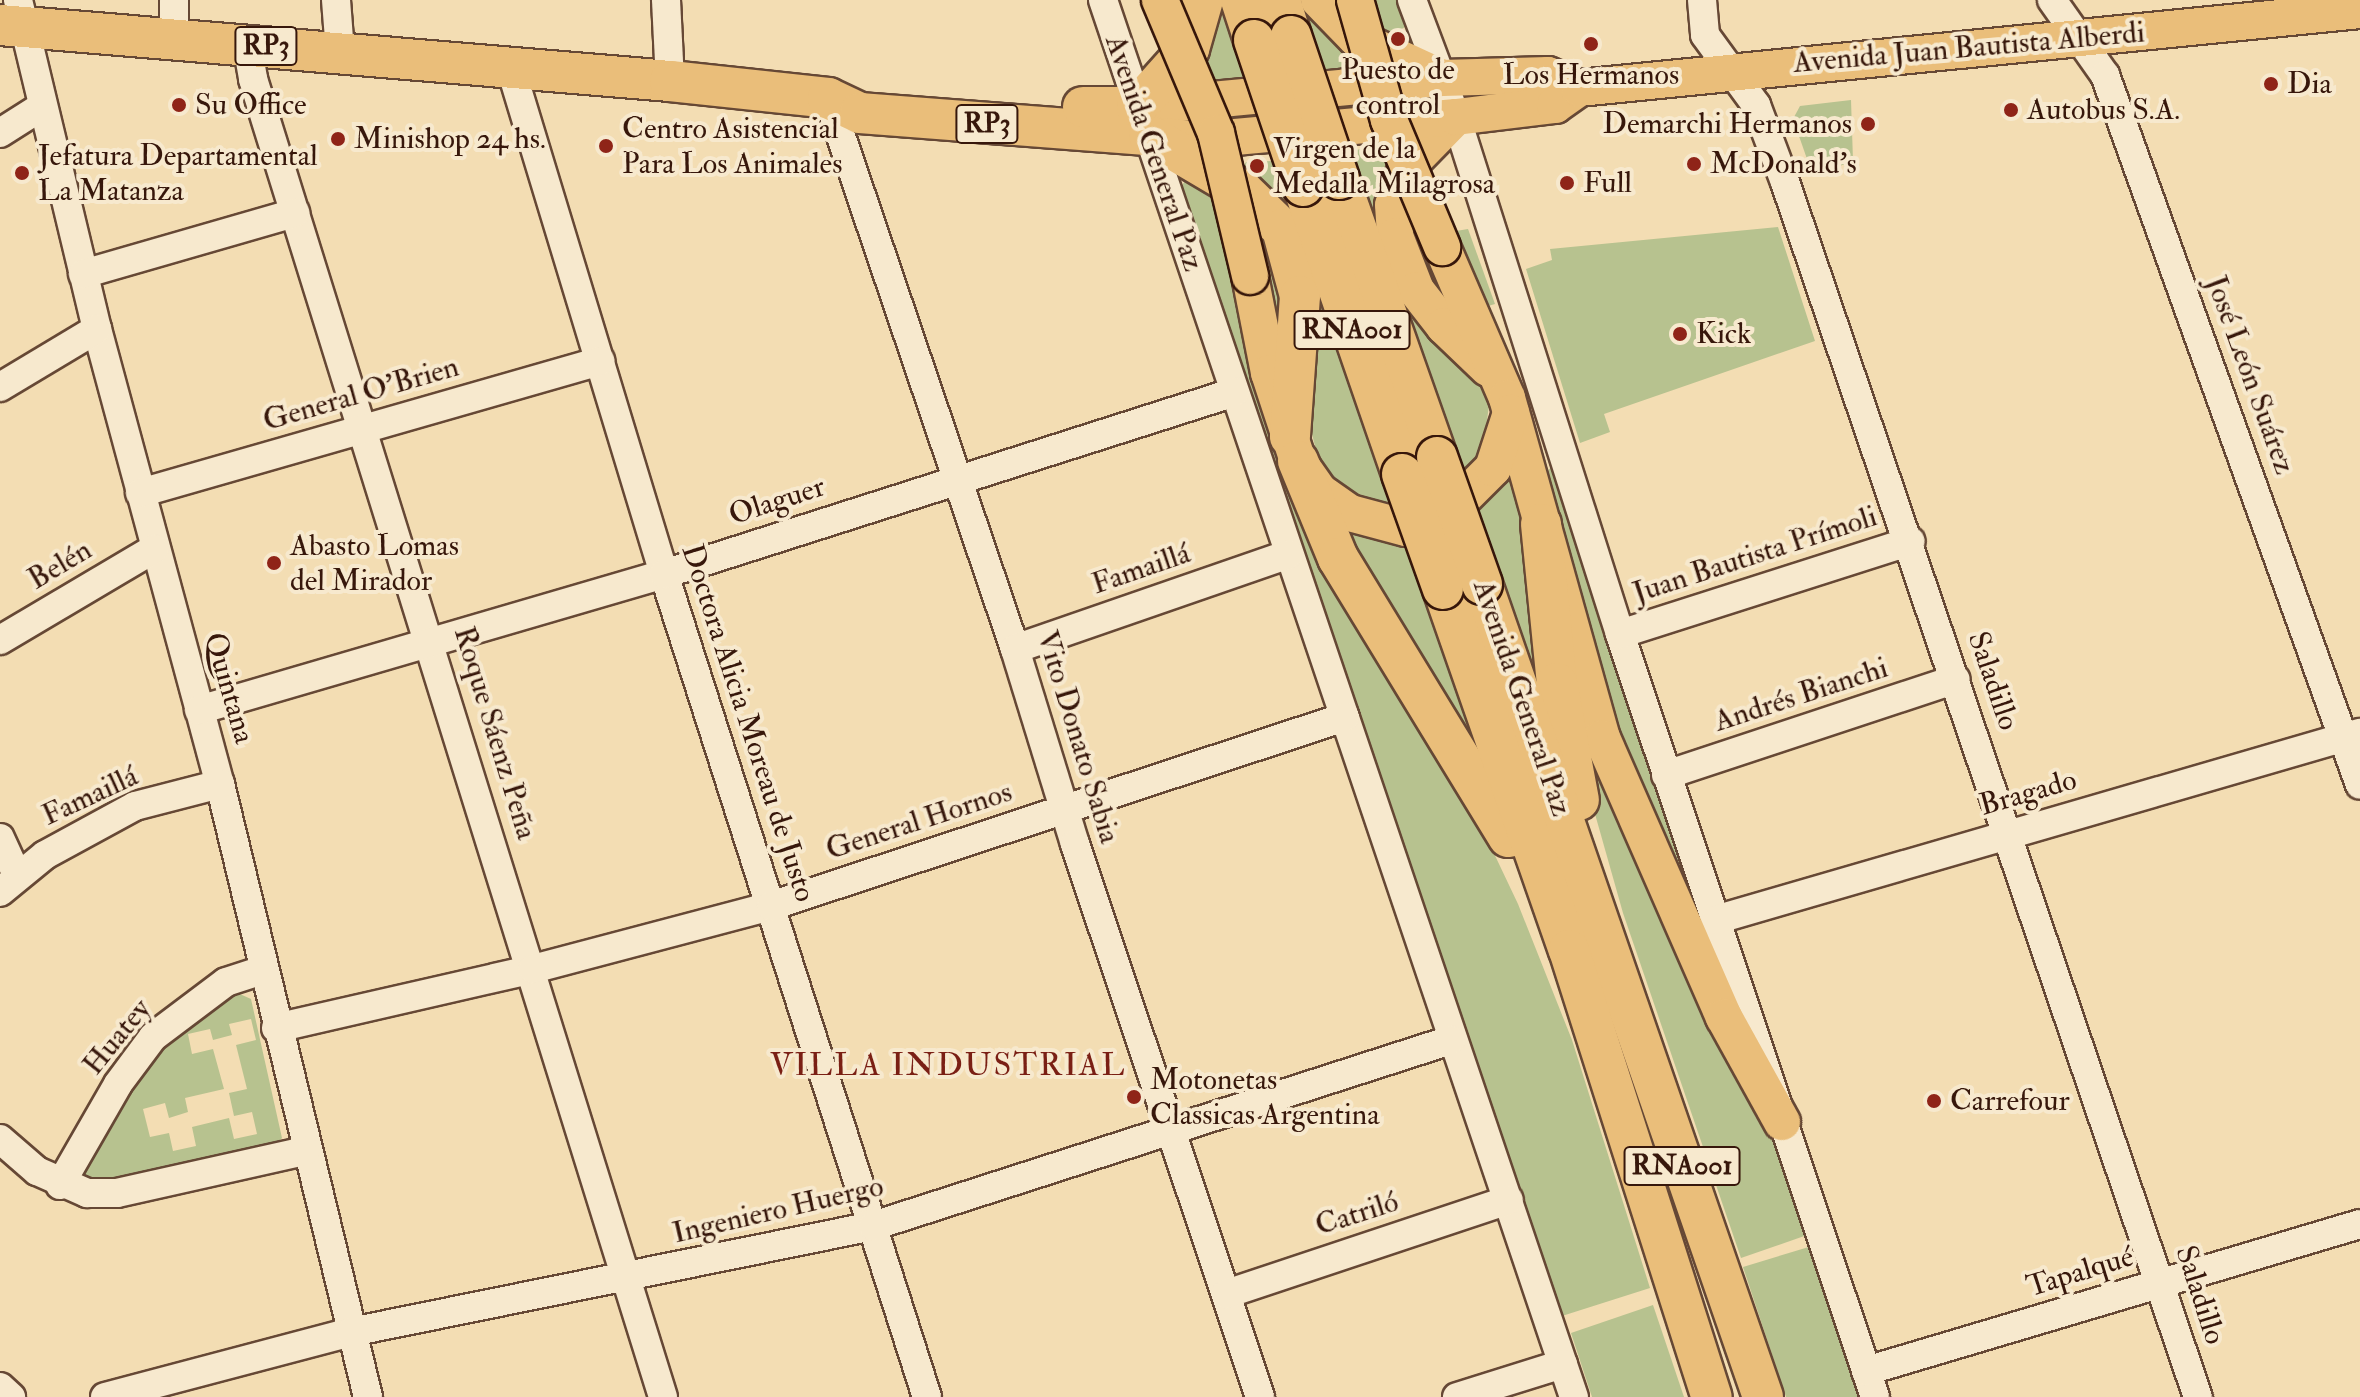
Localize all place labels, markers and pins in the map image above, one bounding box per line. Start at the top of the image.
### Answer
marker: Puesto de control [1389,30,1407,48]
marker: Los Hermanos [1582,35,1600,53]
place label: Puesto de control [1341,52,1455,122]
place label: Los Hermanos [1503,57,1679,93]
place label: Dia [2287,66,2332,102]
marker: Dia [2262,75,2280,93]
place label: Su Office [195,87,307,123]
place label: Autobus S.A. [2027,92,2180,128]
marker: Su Office [170,96,188,114]
marker: Autobus S.A. [2002,101,2020,119]
place label: Demarchi Hermanos [1603,106,1852,142]
place label: Centro Asistencial Para Los Animales [622,111,842,182]
marker: Demarchi Hermanos [1859,115,1877,133]
place label: Minishop 24 hs. [354,121,546,157]
marker: Minishop 24 hs. [329,130,347,148]
place label: Virgen de la Medalla Milagrosa [1273,131,1495,202]
marker: Centro Asistencial Para Los Animales [597,137,615,155]
place label: Jefatura Departamental La Matanza [38,138,318,208]
place label: McDonald's [1710,146,1857,182]
marker: McDonald's [1685,155,1703,173]
marker: Virgen de la Medalla Milagrosa [1248,157,1266,175]
marker: Jefatura Departamental La Matanza [13,164,31,182]
place label: Full [1583,165,1632,201]
marker: Full [1558,174,1576,192]
place label: Kick [1696,316,1751,352]
marker: Kick [1671,325,1689,343]
place label: Abasto Lomas del Mirador [290,528,459,598]
marker: Abasto Lomas del Mirador [265,554,283,572]
place label: Motonetas Classicas Argentina [1150,1062,1380,1132]
place label: Carrefour [1950,1083,2070,1119]
marker: Motonetas Classicas Argentina [1125,1088,1143,1106]
marker: Carrefour [1925,1092,1943,1110]

